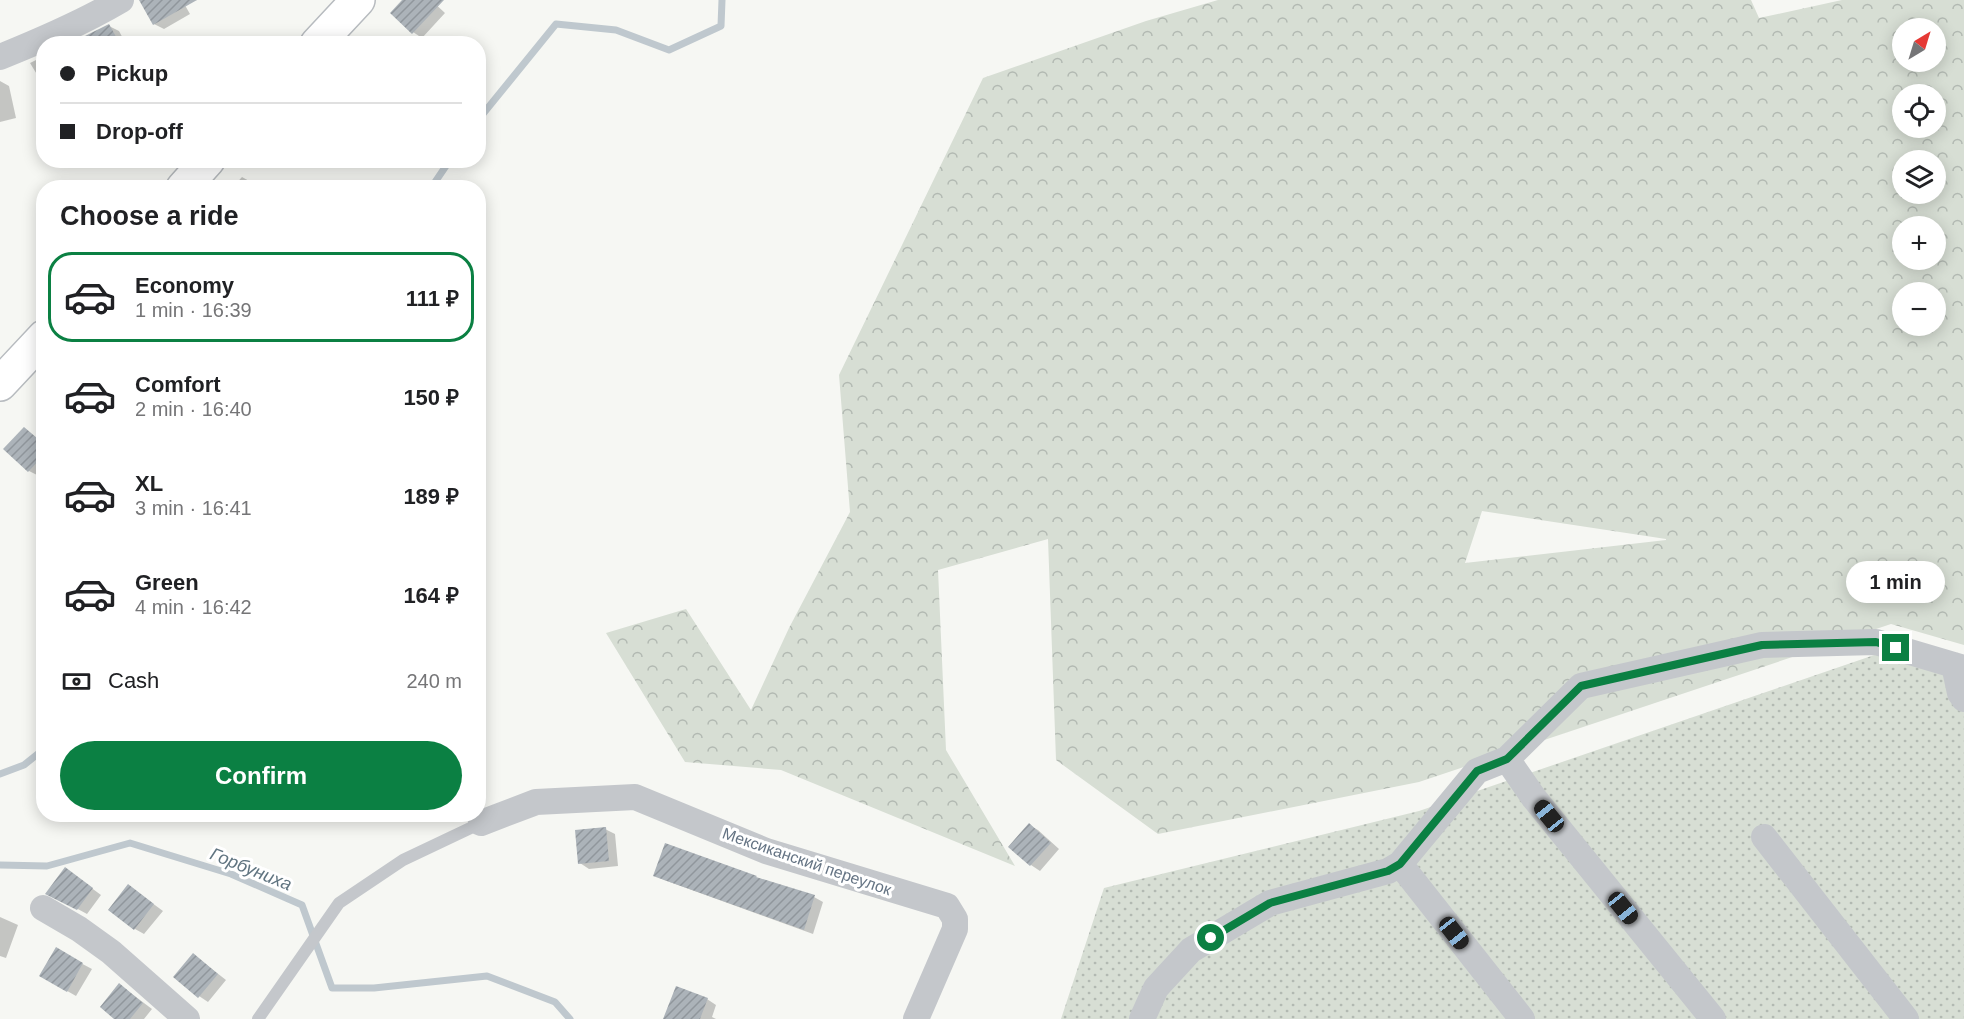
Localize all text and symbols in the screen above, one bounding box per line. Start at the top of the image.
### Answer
north arrow [1892,18,1946,72]
map controls [1892,18,1946,336]
text: Pickup [96,61,168,86]
button: locate [1892,84,1946,138]
text: Drop-off [96,119,183,144]
button: layers [1892,150,1946,204]
text: Choose a ride [60,201,239,231]
button: + [1892,216,1946,270]
icon: car [63,270,117,324]
text: Economy [135,273,234,298]
button: − [1892,282,1946,336]
text: 111 ₽ [406,286,459,311]
text: 1 min · 16:39 [135,299,252,321]
icon: car [63,369,117,423]
text: Comfort [135,372,221,397]
text: 150 ₽ [403,385,459,410]
text: 2 min · 16:40 [135,398,252,420]
icon: car [63,468,117,522]
text: XL [135,471,163,496]
text: 189 ₽ [403,484,459,509]
text: 3 min · 16:41 [135,497,252,519]
callout: 1 min [1846,561,1946,603]
icon: car [63,567,117,621]
text: Green [135,570,199,595]
text: 1 min [1869,571,1922,593]
text: 164 ₽ [403,583,459,608]
text: 4 min · 16:42 [135,596,252,618]
route end [1882,634,1909,661]
icon: cash [60,665,93,698]
text: Cash [108,668,159,693]
text: 240 m [406,670,462,692]
button: Confirm [60,741,462,810]
car [1531,796,1567,836]
street label: Мексиканский переулок [720,825,894,899]
water label: Горбуниха [207,844,295,894]
car [1605,888,1641,928]
car [1436,913,1472,953]
route start [1197,924,1224,951]

